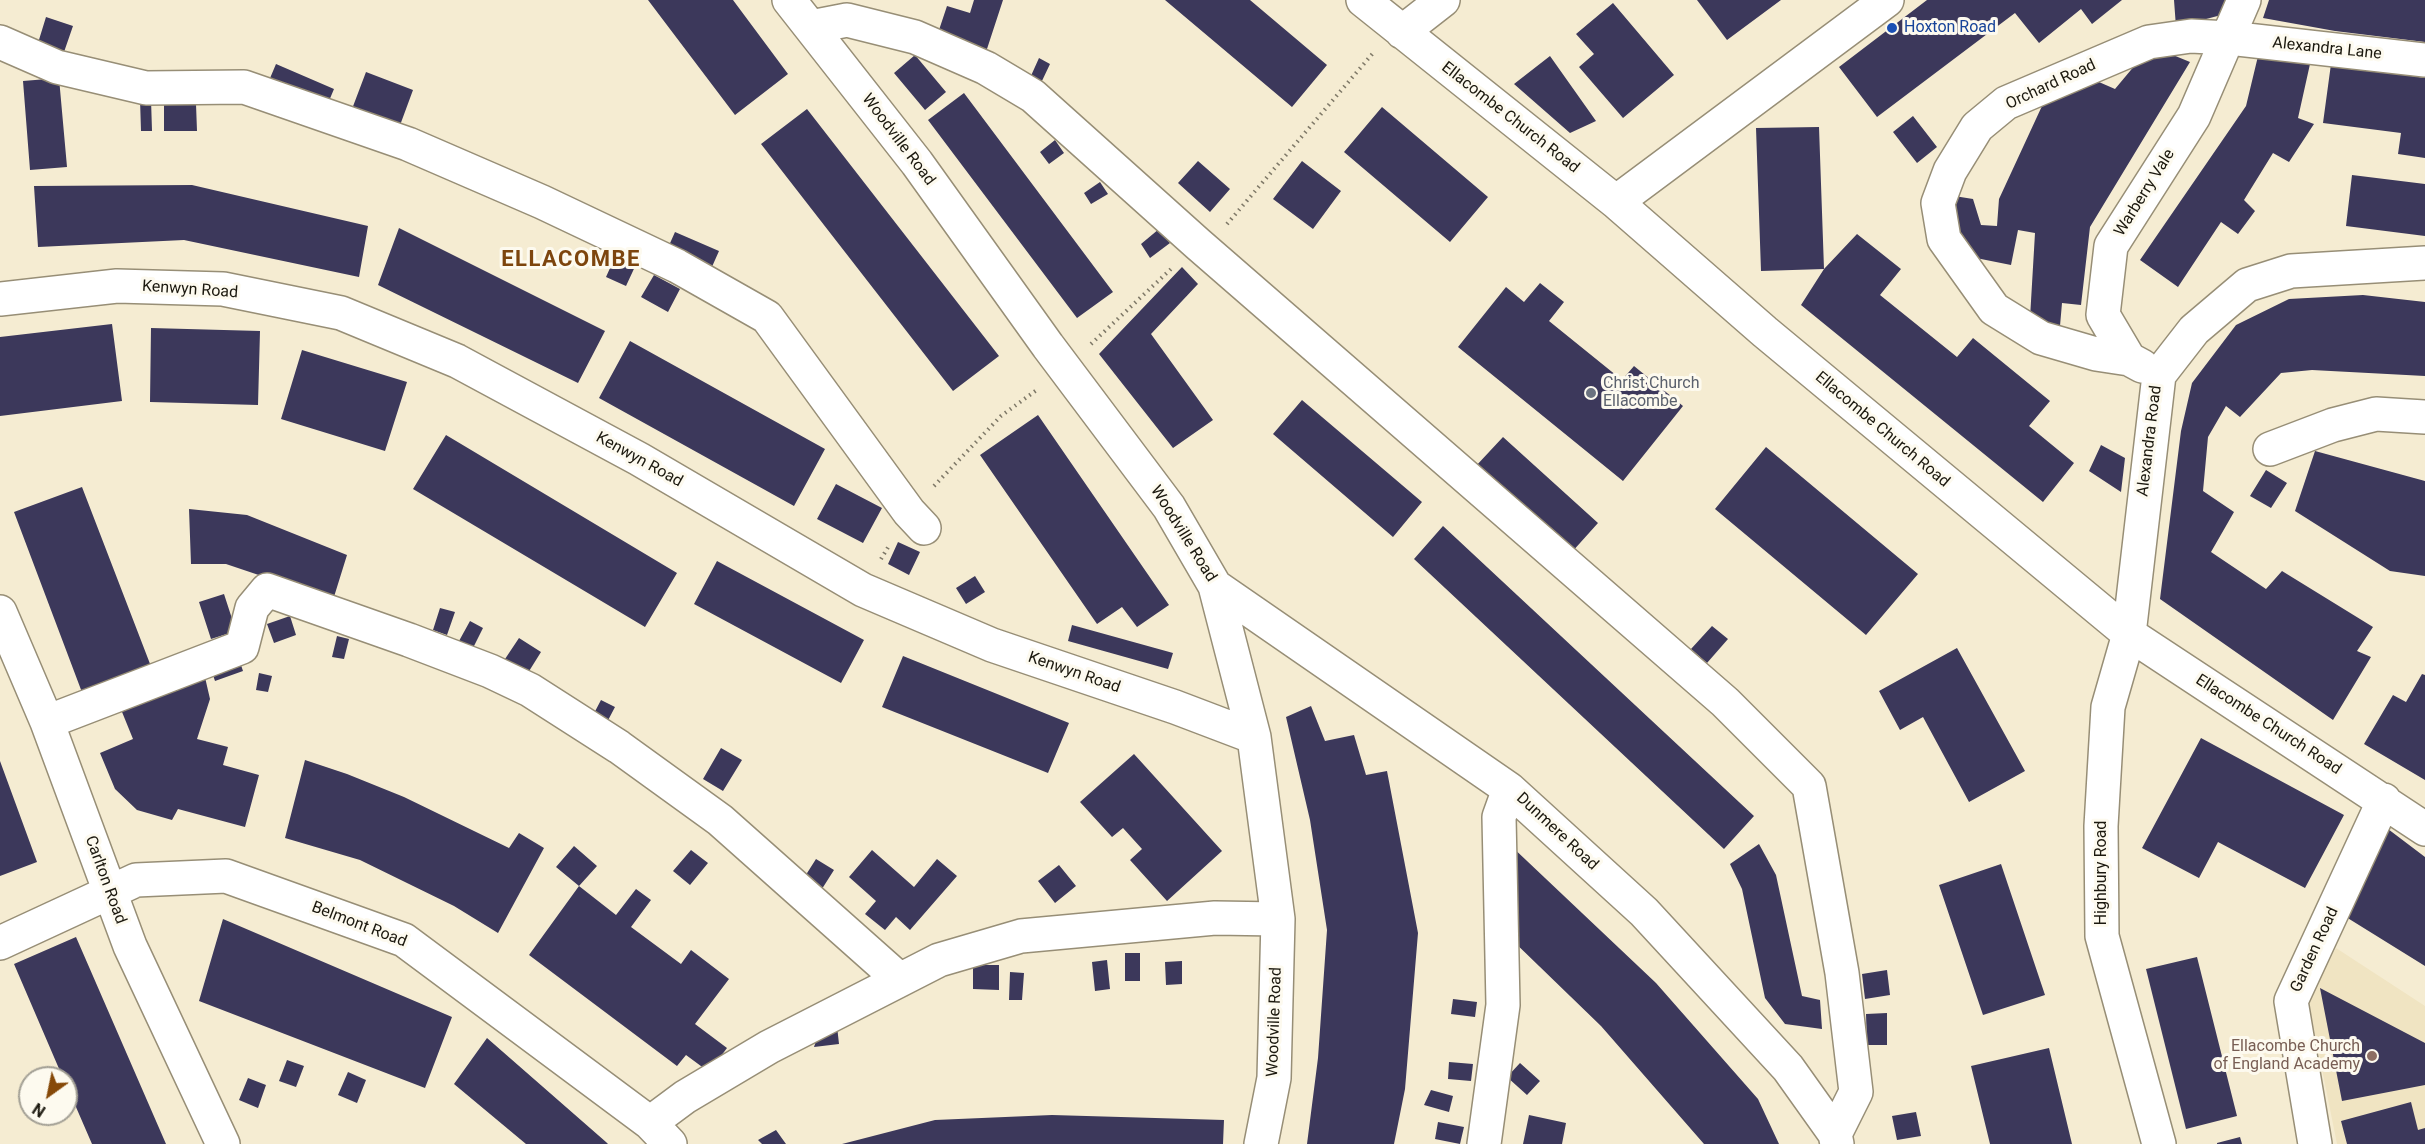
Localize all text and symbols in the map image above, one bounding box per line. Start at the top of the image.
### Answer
place label: Hoxton Road [1904,18,1996,38]
marker: Hoxton Road [1885,21,1899,35]
street label: Alexandra Lane [2271,34,2383,64]
street label: Orchard Road [2003,56,2099,114]
street label: Ellacombe Church Road [1437,58,1583,178]
street label: Woodville Road [857,90,939,190]
street label: Warberry Vale [2111,146,2179,240]
district label: ELLACOMBE [501,247,641,273]
street label: Kenwyn Road [141,277,239,303]
street label: Ellacombe Church Road [1811,368,1953,492]
place label: Christ Church Ellacombe [1603,374,1700,412]
street label: Alexandra Road [2134,384,2166,498]
marker: Christ Church Ellacombe [1584,386,1598,400]
street label: Kenwyn Road [592,428,686,492]
street label: Woodville Road [1146,482,1220,586]
street label: Kenwyn Road [1025,648,1123,698]
street label: Ellacombe Church Road [2192,671,2344,779]
street label: Dunmere Road [1512,789,1602,875]
street label: Highbury Road [2092,821,2112,925]
street label: Carlton Road [80,833,130,927]
street label: Belmont Road [309,898,409,952]
street label: Garden Road [2287,904,2343,996]
street label: Woodville Road [1263,967,1287,1077]
place label: Ellacombe Church of England Academy [2213,1037,2360,1075]
marker: Ellacombe Church of England Academy [2365,1049,2379,1063]
north arrow [18,1066,78,1126]
text: N [29,1099,49,1121]

